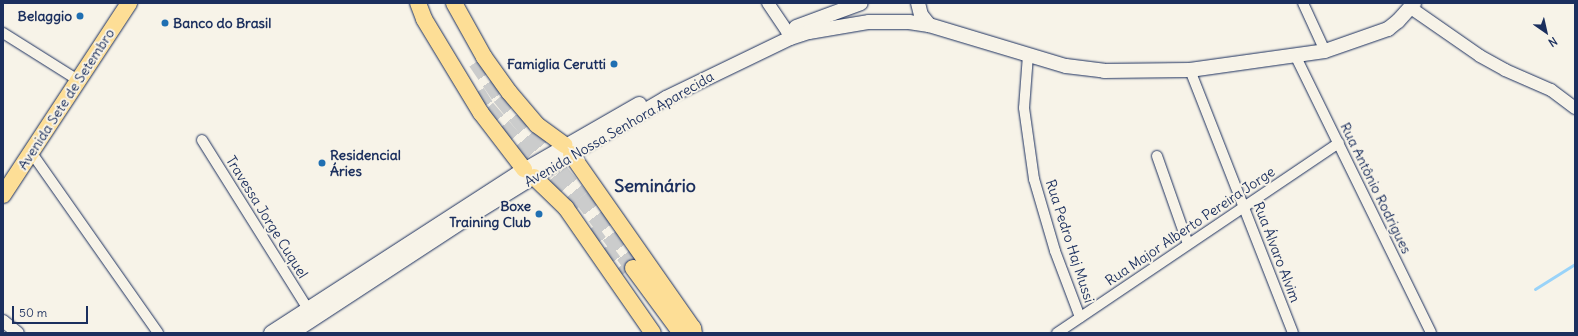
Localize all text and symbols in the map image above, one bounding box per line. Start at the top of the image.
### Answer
place label: Belaggio [18,8,72,24]
marker: Belaggio [75,11,85,21]
north arrow [1526,12,1566,52]
place label: Banco do Brasil [173,15,271,31]
marker: Banco do Brasil [160,18,170,28]
street label: Avenida Sete de Setembro [14,25,118,173]
text: N [1546,34,1560,50]
place label: Famiglia Cerutti [507,56,606,72]
marker: Famiglia Cerutti [609,59,619,69]
street label: Avenida Nossa Senhora Aparecida [521,68,717,190]
street label: Rua Antônio Rodrigues [1337,120,1415,256]
place label: Residencial Áries [330,147,401,180]
street label: Travessa Jorge Cuquel [222,153,312,281]
marker: Residencial Áries [317,158,327,168]
street label: Rua Major Alberto Pereira Jorge [1102,163,1278,289]
district label: Seminário [614,175,696,197]
street label: Rua Pedro Haj Mussi [1042,177,1098,305]
place label: Boxe Training Club [449,198,531,230]
street label: Rua Álvaro Alvim [1250,199,1304,305]
marker: Boxe Training Club [534,209,544,219]
scale bar [14,298,90,324]
text: 50 m [19,305,47,320]

